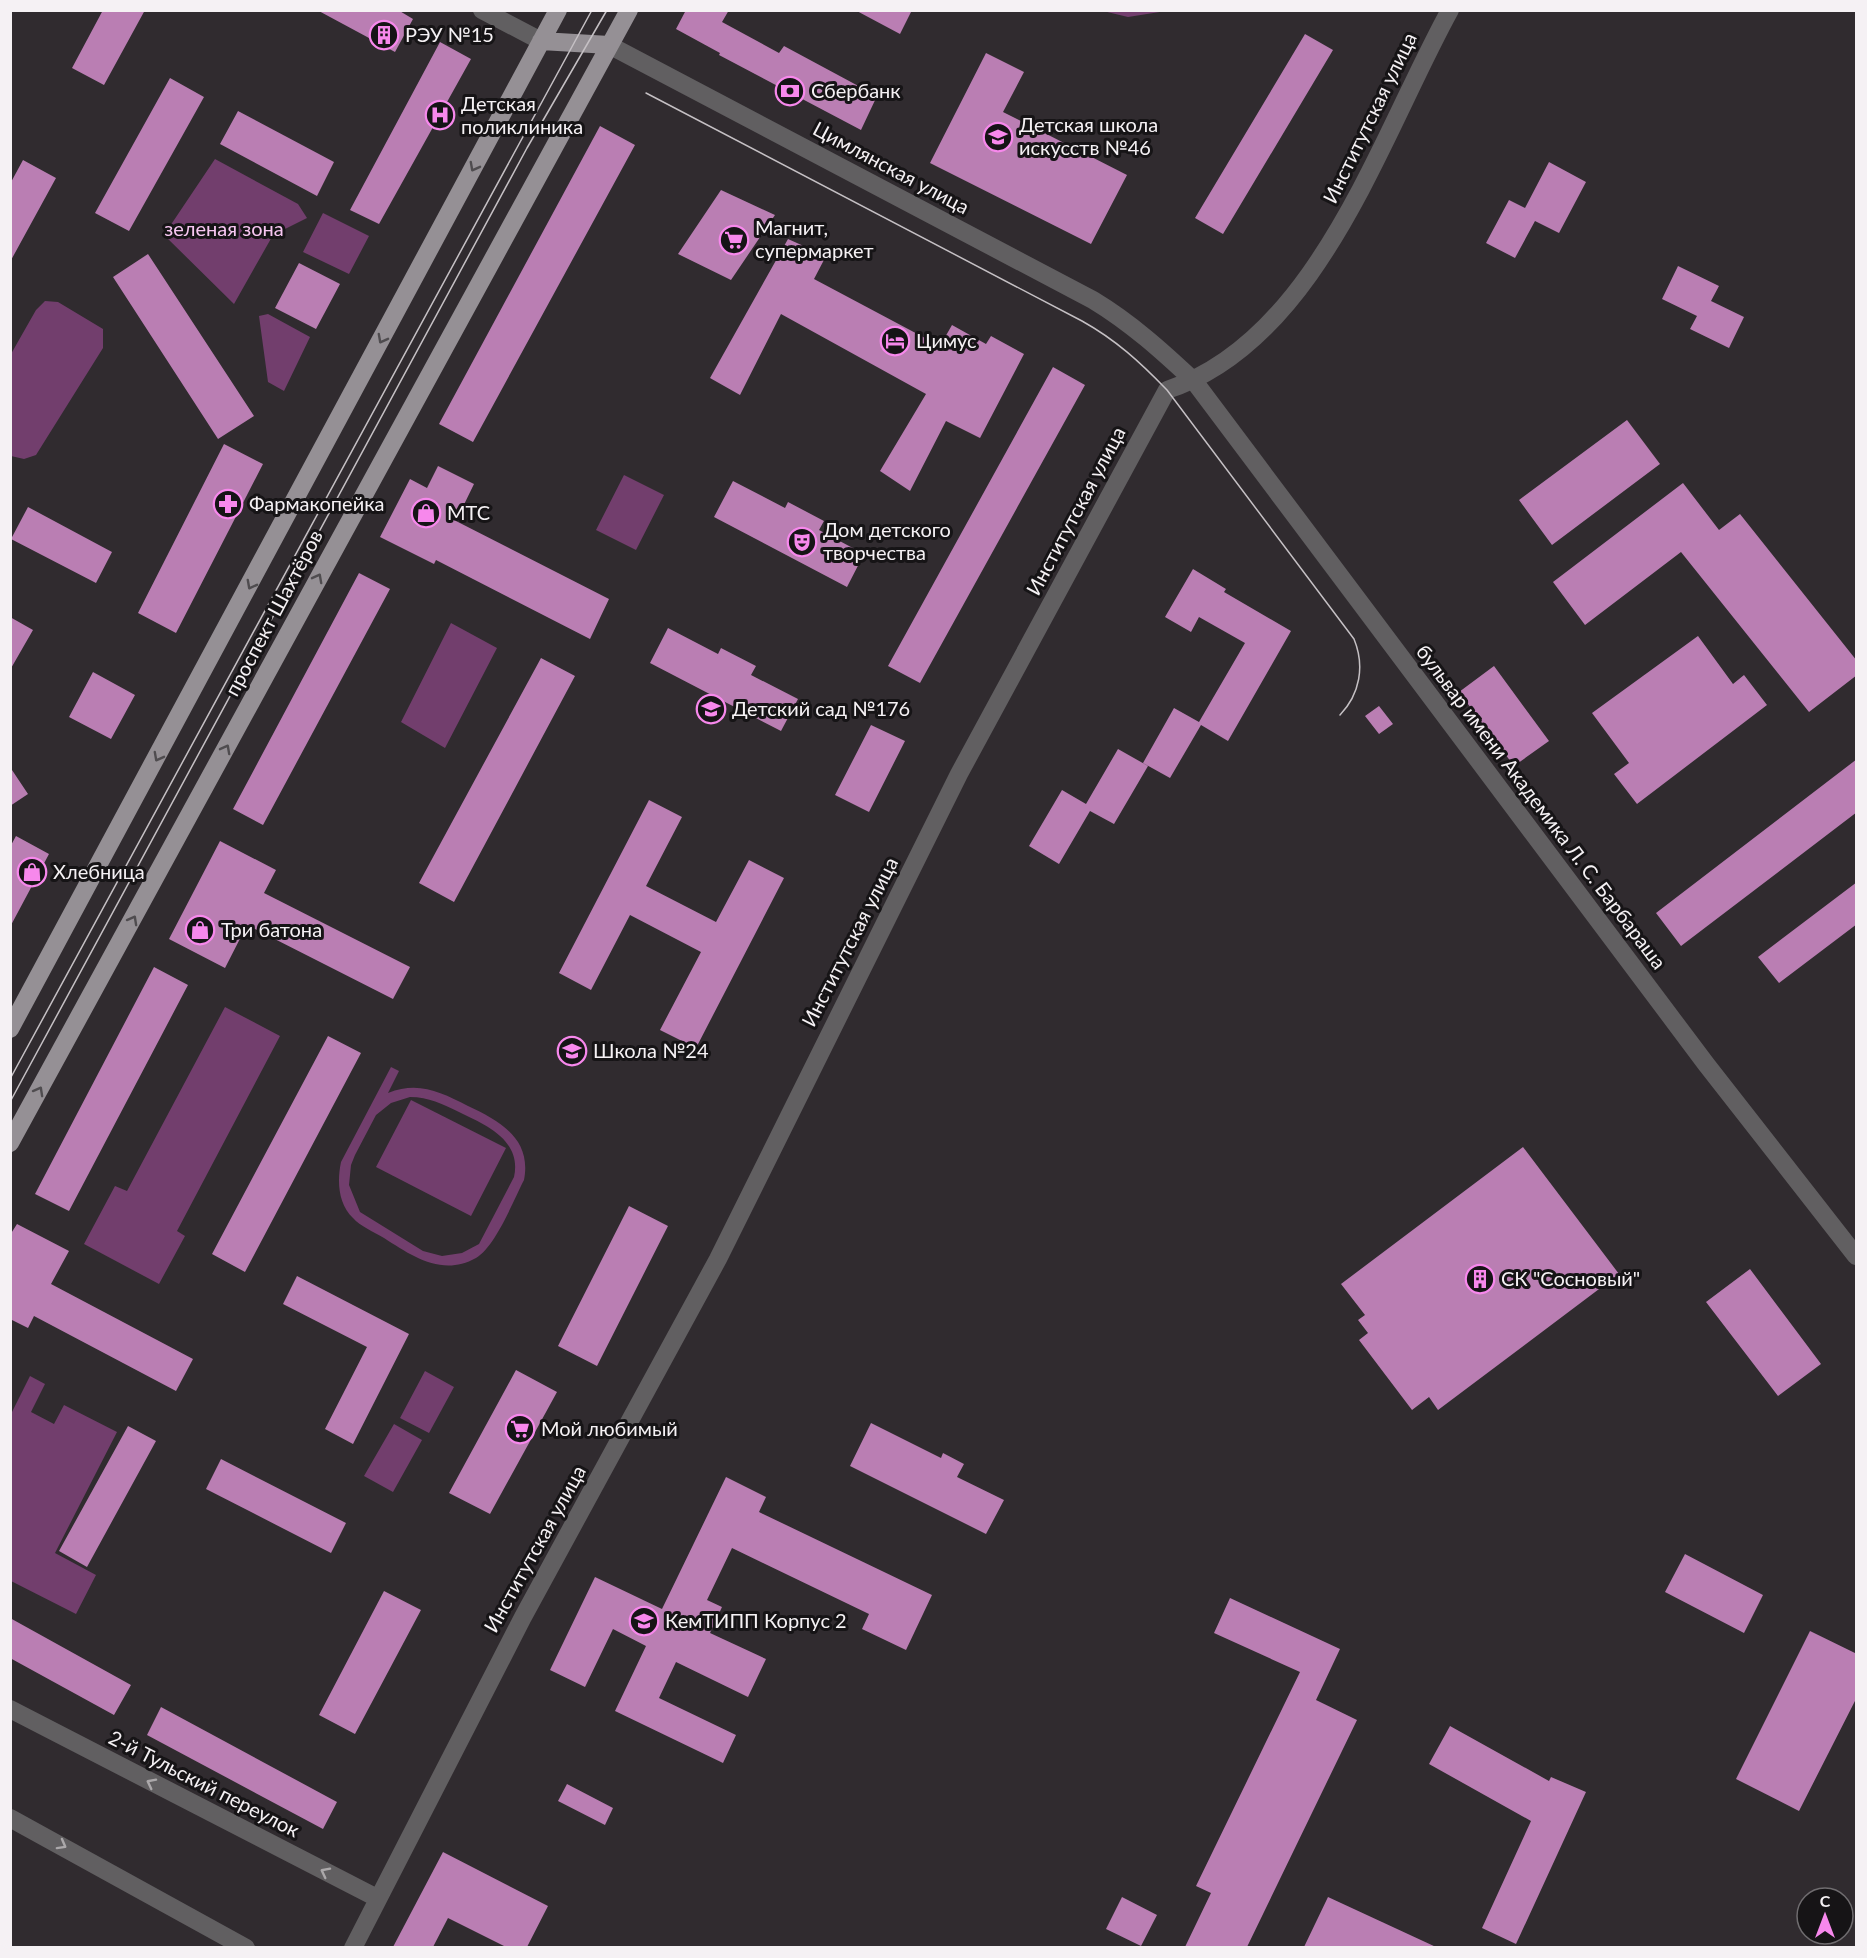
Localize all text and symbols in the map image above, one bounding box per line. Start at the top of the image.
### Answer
building icon: РЭУ №15 [368,19,400,51]
place label: РЭУ №15 [405,22,494,46]
street label: Институтская улица [1317,28,1421,207]
bank icon: Сбербанк [774,75,806,107]
place label: Сбербанк [811,78,901,102]
place label: Детская поликлиника [461,91,583,138]
hospital icon: Детская поликлиника [424,99,456,131]
place label: Детская школа искусств №46 [1019,112,1158,159]
street label: Цимлянская улица [809,116,974,218]
school or university icon: Детская школа искусств №46 [982,121,1014,153]
one-way arrow [470,160,481,171]
place label: Магнит, супермаркет [755,215,874,262]
park label: зеленая зона [164,216,284,240]
supermarket icon: Магнит, супермаркет [718,224,750,256]
hotel icon: Цимус [879,325,911,357]
place label: Цимус [916,328,977,352]
one-way arrow [378,333,389,343]
street label: Институтская улица [1021,422,1130,599]
pharmacy icon: Фармакопейка [212,488,244,520]
place label: Фармакопейка [249,491,384,515]
shop icon: МТС [410,497,442,529]
place label: МТС [447,500,490,524]
place label: Дом детского творчества [823,517,951,564]
street label: проспект Шахтёров [219,525,327,700]
theatre icon: Дом детского творчества [786,526,818,558]
one-way arrow [311,573,322,584]
one-way arrow [247,579,258,589]
street label: бульвар имени Академика Л. С. Барбараша [1412,639,1672,973]
school or university icon: Детский сад №176 [695,693,727,725]
place label: Детский сад №176 [732,696,910,720]
one-way arrow [219,745,230,755]
one-way arrow [154,750,165,761]
street label: Институтская улица [796,853,902,1030]
shop icon: Хлебница [16,856,48,888]
place label: Хлебница [53,859,145,883]
shop icon: Три батона [184,914,216,946]
one-way arrow [125,916,137,927]
place label: Три батона [221,917,322,941]
school or university icon: Школа №24 [556,1035,588,1067]
place label: Школа №24 [593,1038,709,1062]
one-way arrow [32,1087,43,1098]
building icon: СК "Сосновый" [1464,1263,1496,1295]
place label: СК "Сосновый" [1501,1266,1640,1290]
supermarket icon: Мой любимый [504,1413,536,1445]
place label: Мой любимый [541,1416,678,1440]
street label: Институтская улица [478,1461,590,1636]
school or university icon: КемТИПП Корпус 2 [628,1605,660,1637]
place label: КемТИПП Корпус 2 [665,1608,847,1632]
street label: 2-й Тульский переулок [105,1725,304,1842]
one-way arrow [147,1778,158,1790]
one-way arrow [56,1838,66,1850]
one-way arrow [320,1867,331,1879]
north arrow [1795,1886,1855,1946]
text: С [1820,1891,1831,1910]

